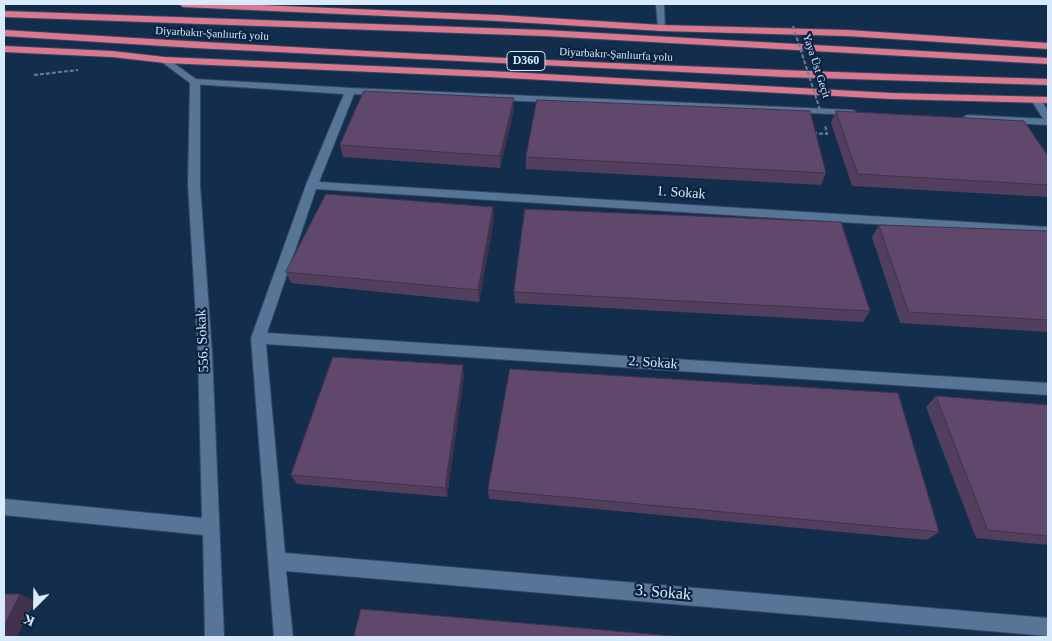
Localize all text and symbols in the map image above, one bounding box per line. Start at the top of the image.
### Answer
street label: Diyarbakır-Şanlıurfa yolu [155,24,269,44]
street label: Yaya Üst Geçit [799,32,833,100]
street label: Diyarbakır-Şanlıurfa yolu [559,45,673,65]
road number: D360 [507,51,545,70]
street label: 1. Sokak [656,183,706,203]
street label: 556. Sokak [193,309,213,373]
street label: 2. Sokak [628,353,678,373]
north arrow [10,581,60,631]
street label: 3. Sokak [634,581,692,605]
text: K [21,611,37,629]

